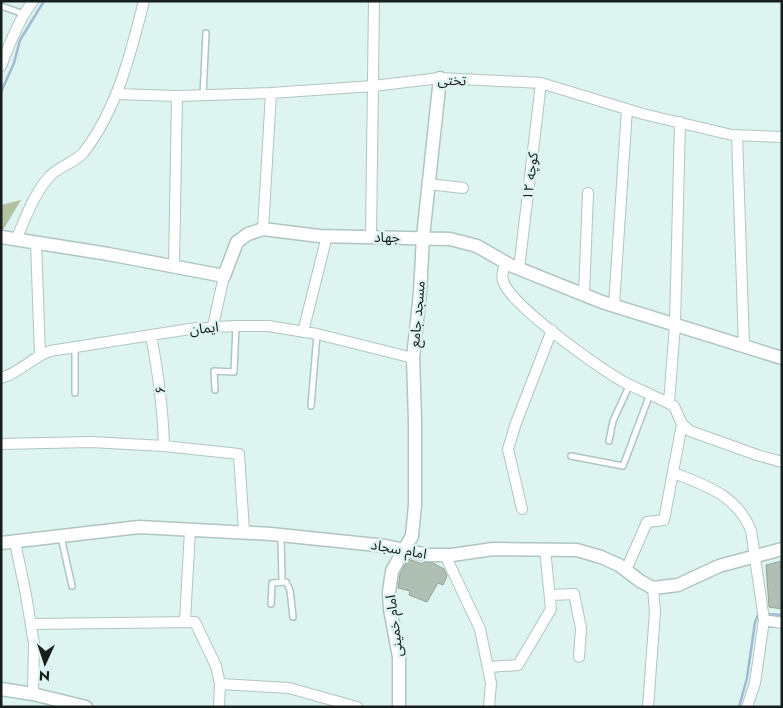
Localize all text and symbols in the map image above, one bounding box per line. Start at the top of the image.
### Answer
street label: تختی [438,70,466,90]
street label: کوچه ۱۲ [517,151,543,201]
street label: جهاد [374,227,400,247]
street label: مسجد جامع [404,280,431,348]
street label: ایمان [188,317,220,339]
street label: ۶ [150,385,170,395]
street label: امام سجاد [369,534,429,565]
street label: امام خمینی [380,594,409,658]
north arrow [20,638,70,688]
text: N [38,666,50,686]

